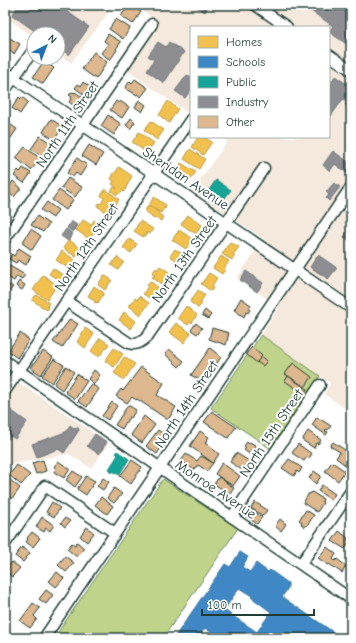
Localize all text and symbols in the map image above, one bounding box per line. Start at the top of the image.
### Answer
north arrow [26,26,66,66]
legend [190,26,330,138]
text: N [45,32,59,46]
text: Homes [226,35,262,49]
text: Schools [226,55,265,69]
text: Public [226,75,257,89]
street label: North 11th Street [32,77,103,171]
text: Industry [226,95,269,109]
text: Other [226,115,255,129]
street label: Sheridan Avenue [139,143,232,214]
street label: North 12th Street [51,199,123,295]
street label: North 13th Street [148,212,221,306]
street label: North 14th Street [151,356,223,451]
street label: North 15th Street [236,385,308,481]
street label: Monroe Avenue [172,456,259,523]
scale bar [202,591,314,617]
text: 100 m [208,598,241,612]

